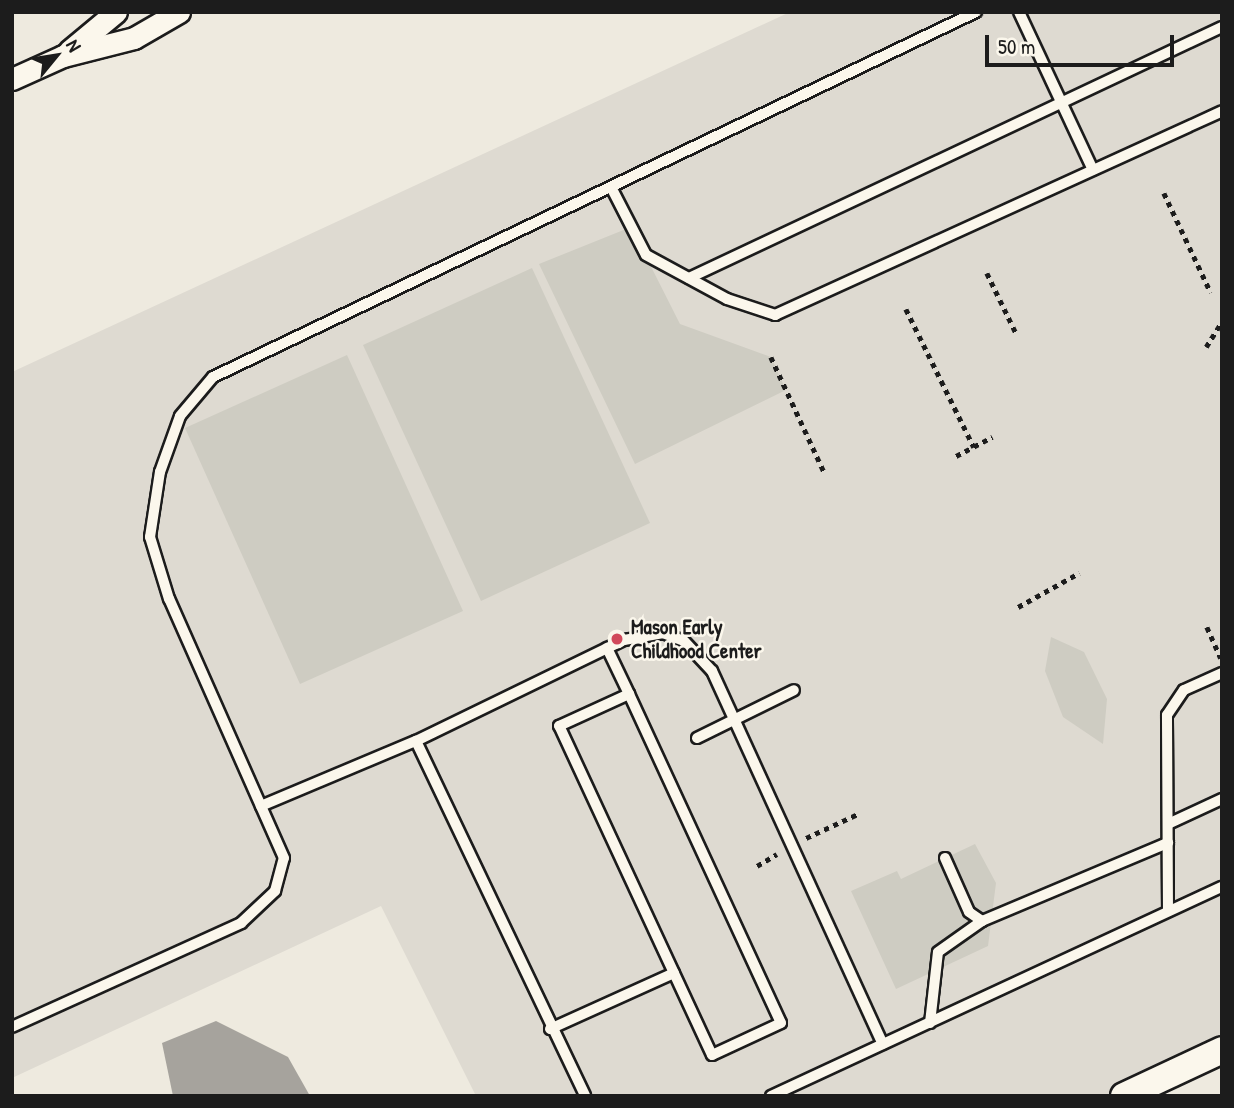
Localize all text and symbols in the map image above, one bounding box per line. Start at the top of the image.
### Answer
north arrow [21,21,91,91]
scale bar [989,21,1178,65]
text: 50 m [998,32,1035,61]
text: N [60,35,88,56]
place label: Mason Early Childhood Center [631,614,762,664]
marker: Mason Early Childhood Center [609,631,625,647]

